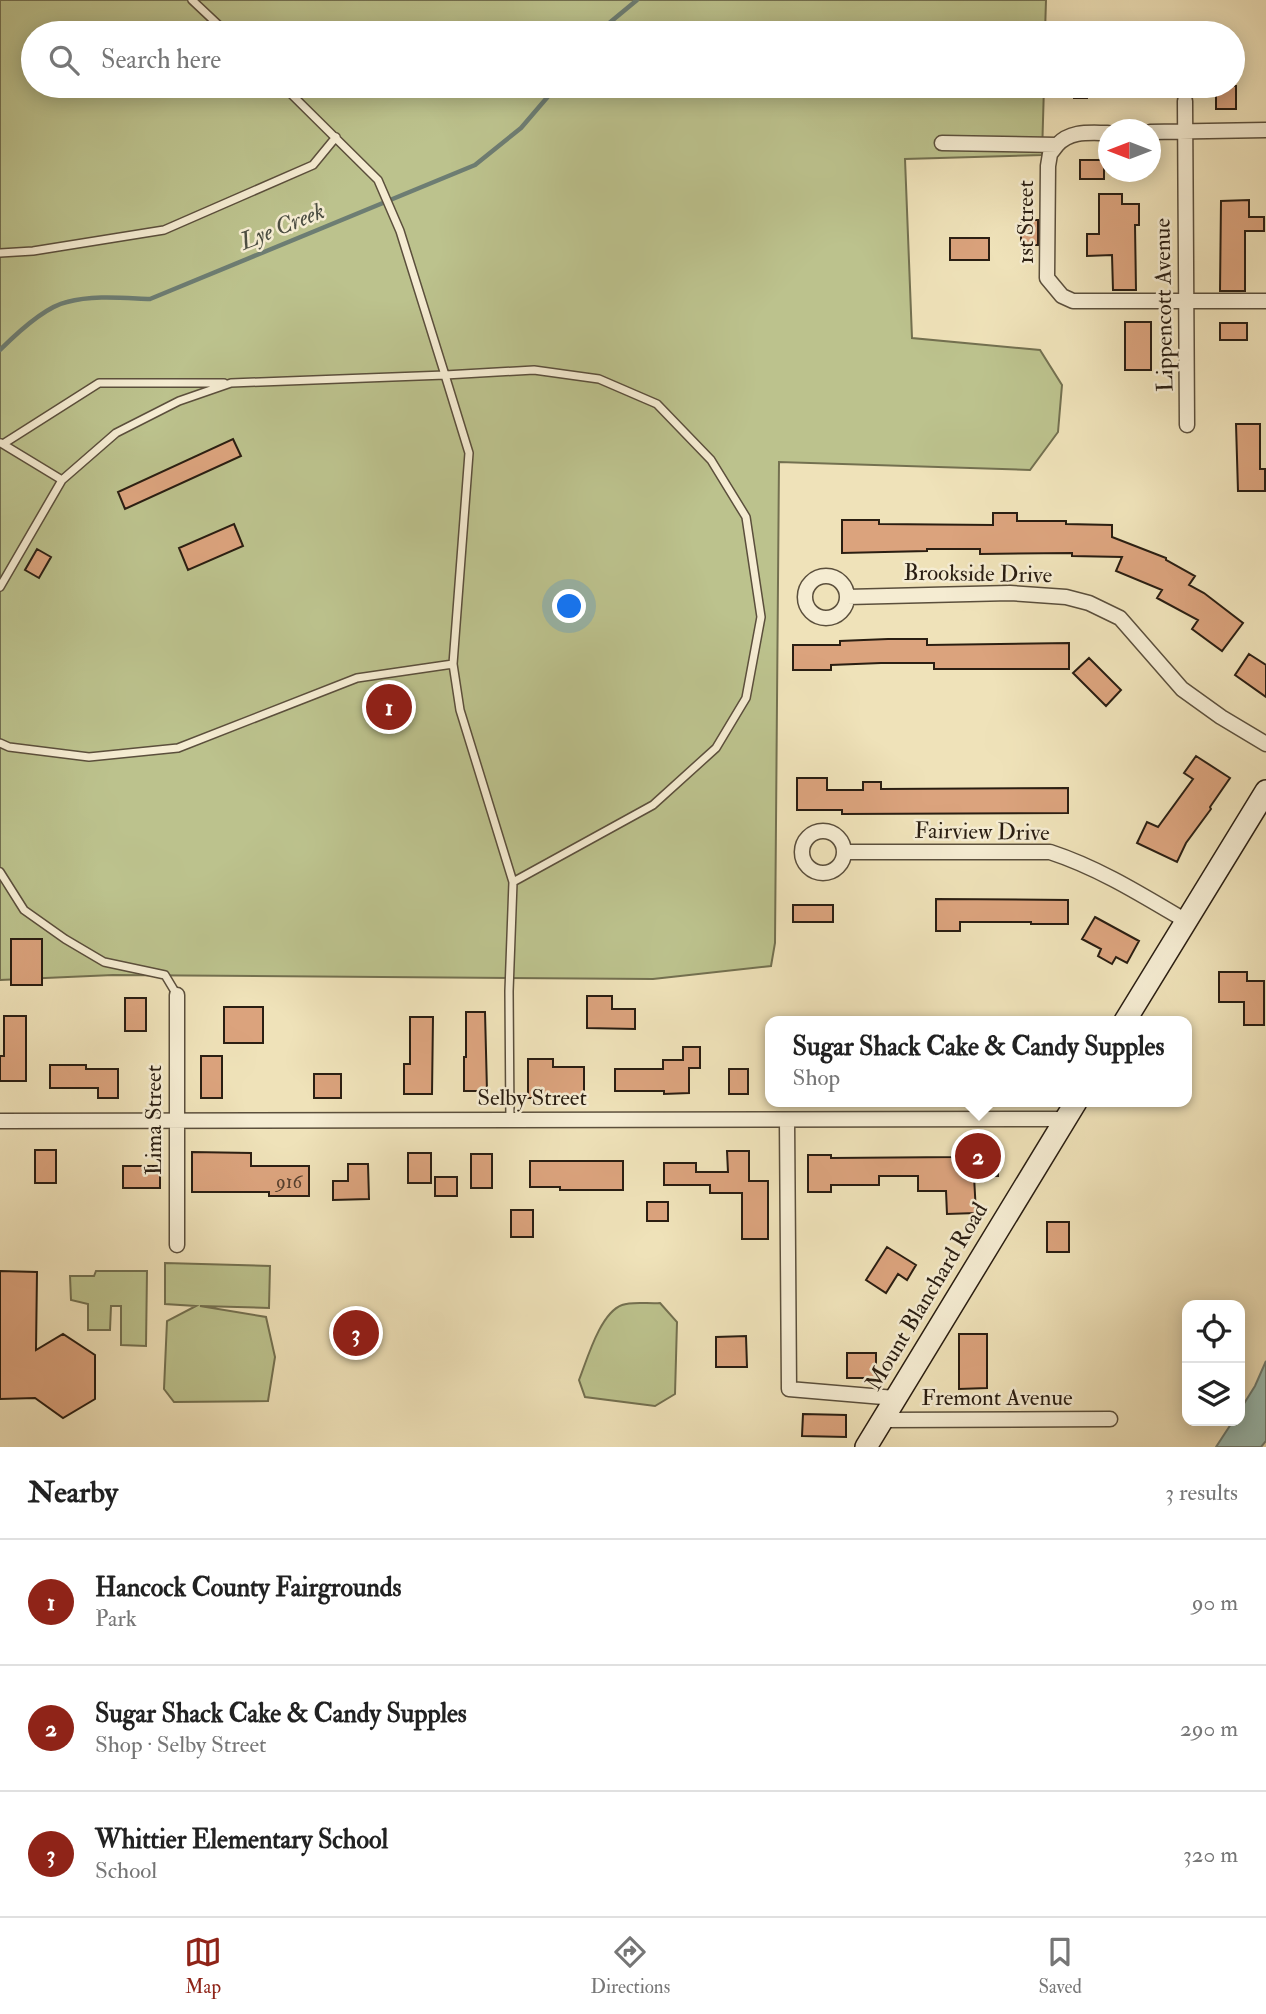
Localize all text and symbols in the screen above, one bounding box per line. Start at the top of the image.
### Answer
search box [21,21,1245,98]
icon: search [45,41,83,79]
text: Search here [101,44,221,76]
north arrow [1098,119,1161,182]
street label: 1st Street [1011,180,1040,264]
water label: Lye Creek [234,195,329,258]
street label: Lippencott Avenue [1147,217,1181,392]
street label: Brookside Drive [903,558,1053,589]
your location [552,589,586,623]
pin: 1 [366,681,412,733]
street label: Fairview Drive [914,816,1050,847]
popup [765,1016,1192,1107]
text: Sugar Shack Cake & Candy Supples [793,1031,1164,1063]
text: Shop [793,1063,840,1092]
street label: Lima Street [139,1065,168,1175]
street label: Selby Street [477,1083,587,1112]
pin: 2 [955,1130,1001,1182]
house number: 916 [274,1170,303,1194]
street label: Mount Blanchard Road [859,1197,994,1396]
map controls [1182,1300,1245,1426]
button: locate [1182,1300,1245,1363]
pin: 3 [333,1307,379,1359]
button: layers [1182,1363,1245,1426]
street label: Fremont Avenue [921,1383,1073,1412]
text: Nearby [28,1474,118,1511]
text: 3 results [1165,1478,1238,1507]
text: Hancock County Fairgrounds [95,1572,401,1604]
text: 1 [47,1588,55,1617]
text: 90 m [1192,1588,1238,1617]
text: Park [95,1604,137,1633]
text: Sugar Shack Cake & Candy Supples [95,1698,467,1730]
text: 2 [45,1714,57,1743]
text: 290 m [1180,1714,1238,1743]
text: Shop · Selby Street [95,1730,267,1759]
text: Whittier Elementary School [95,1824,388,1856]
text: 3 [47,1840,55,1869]
text: 320 m [1183,1840,1238,1869]
text: School [95,1856,157,1885]
tab: Map [184,1933,222,1999]
tab: Directions [590,1933,670,1999]
tab: Saved [1038,1933,1082,1999]

